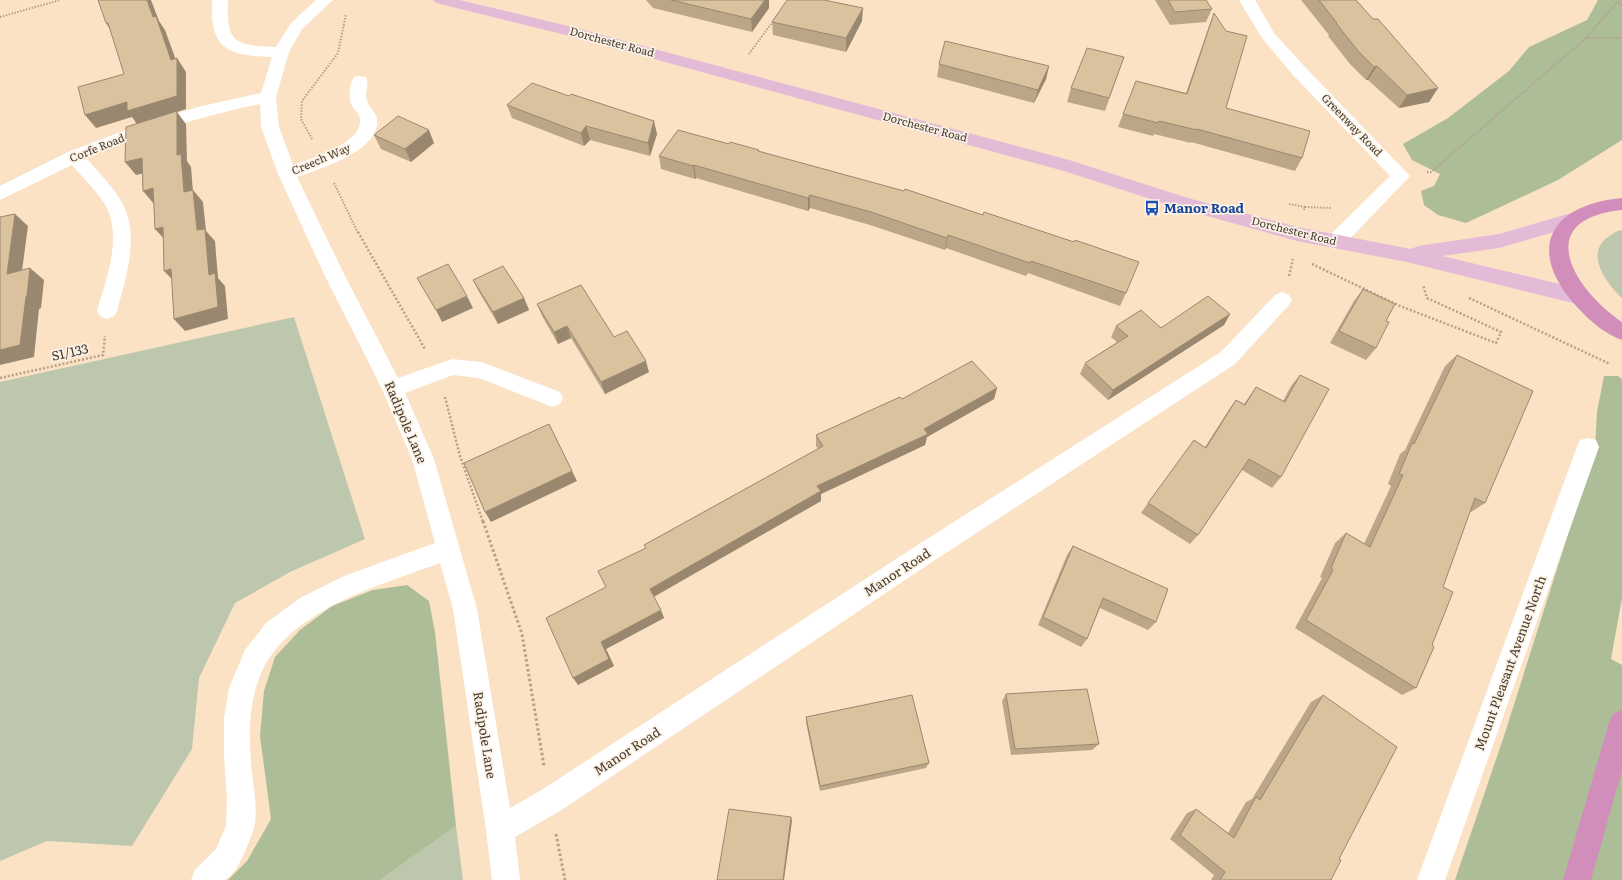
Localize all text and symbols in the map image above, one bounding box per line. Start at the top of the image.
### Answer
street label: Dorchester Road [568,22,657,60]
street label: Greenway Road [1319,89,1387,159]
street label: Dorchester Road [881,107,970,145]
street label: Corfe Road [67,129,127,165]
street label: Creech Way [289,138,353,178]
place label: Manor Road [1164,198,1245,217]
bus stop icon: Manor Road [1143,199,1161,217]
street label: Dorchester Road [1250,212,1339,248]
street label: S1/133 [49,338,90,365]
street label: Radipole Lane [381,378,432,466]
street label: Manor Road [860,543,934,600]
street label: Mount Pleasant Avenue North [1469,572,1550,753]
street label: Radipole Lane [469,690,502,780]
street label: Manor Road [590,722,664,779]

